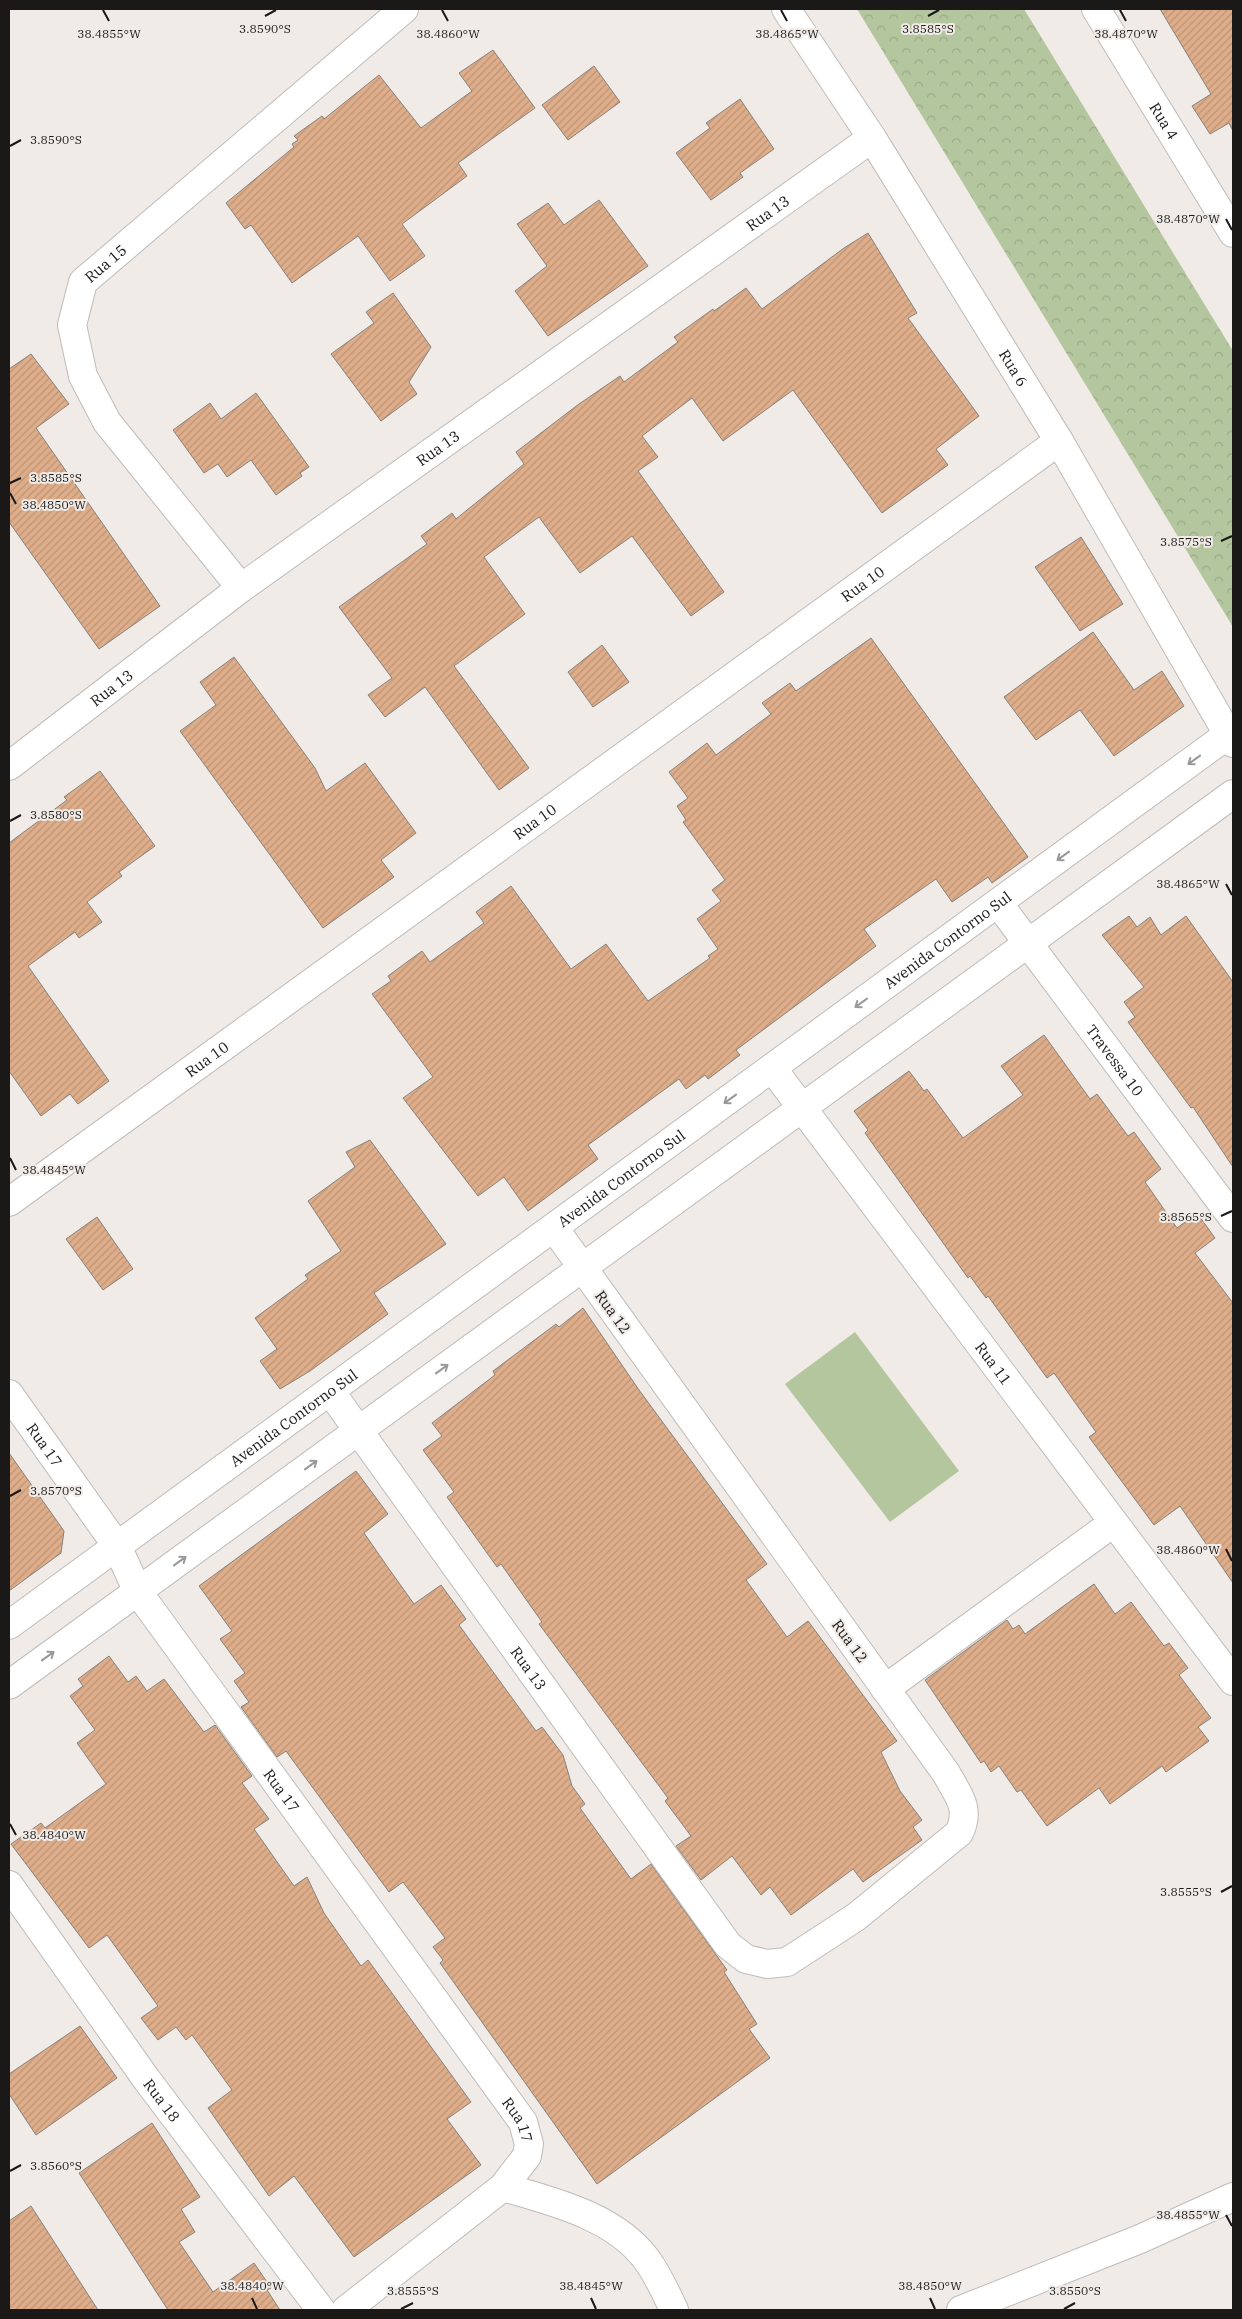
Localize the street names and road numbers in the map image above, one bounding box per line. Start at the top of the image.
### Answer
street label: Rua 4 [1146,99,1183,143]
street label: Rua 13 [742,191,793,235]
street label: Rua 15 [80,240,130,286]
street label: Rua 6 [995,346,1032,390]
street label: Rua 13 [412,426,463,470]
street label: Rua 10 [837,561,888,606]
street label: Rua 13 [86,665,137,710]
street label: Rua 10 [509,799,560,843]
street label: Avenida Contorno Sul [880,887,1015,992]
street label: Travessa 10 [1082,1021,1148,1100]
street label: Rua 10 [181,1037,232,1081]
street label: Avenida Contorno Sul [554,1125,689,1231]
street label: Rua 12 [591,1287,635,1337]
street label: Rua 11 [971,1338,1016,1388]
street label: Avenida Contorno Sul [226,1365,361,1470]
street label: Rua 17 [23,1419,67,1470]
street label: Rua 12 [828,1616,872,1666]
street label: Rua 13 [507,1642,551,1693]
street label: Rua 17 [260,1765,304,1816]
street label: Rua 18 [140,2075,185,2125]
street label: Rua 17 [498,2093,538,2144]

